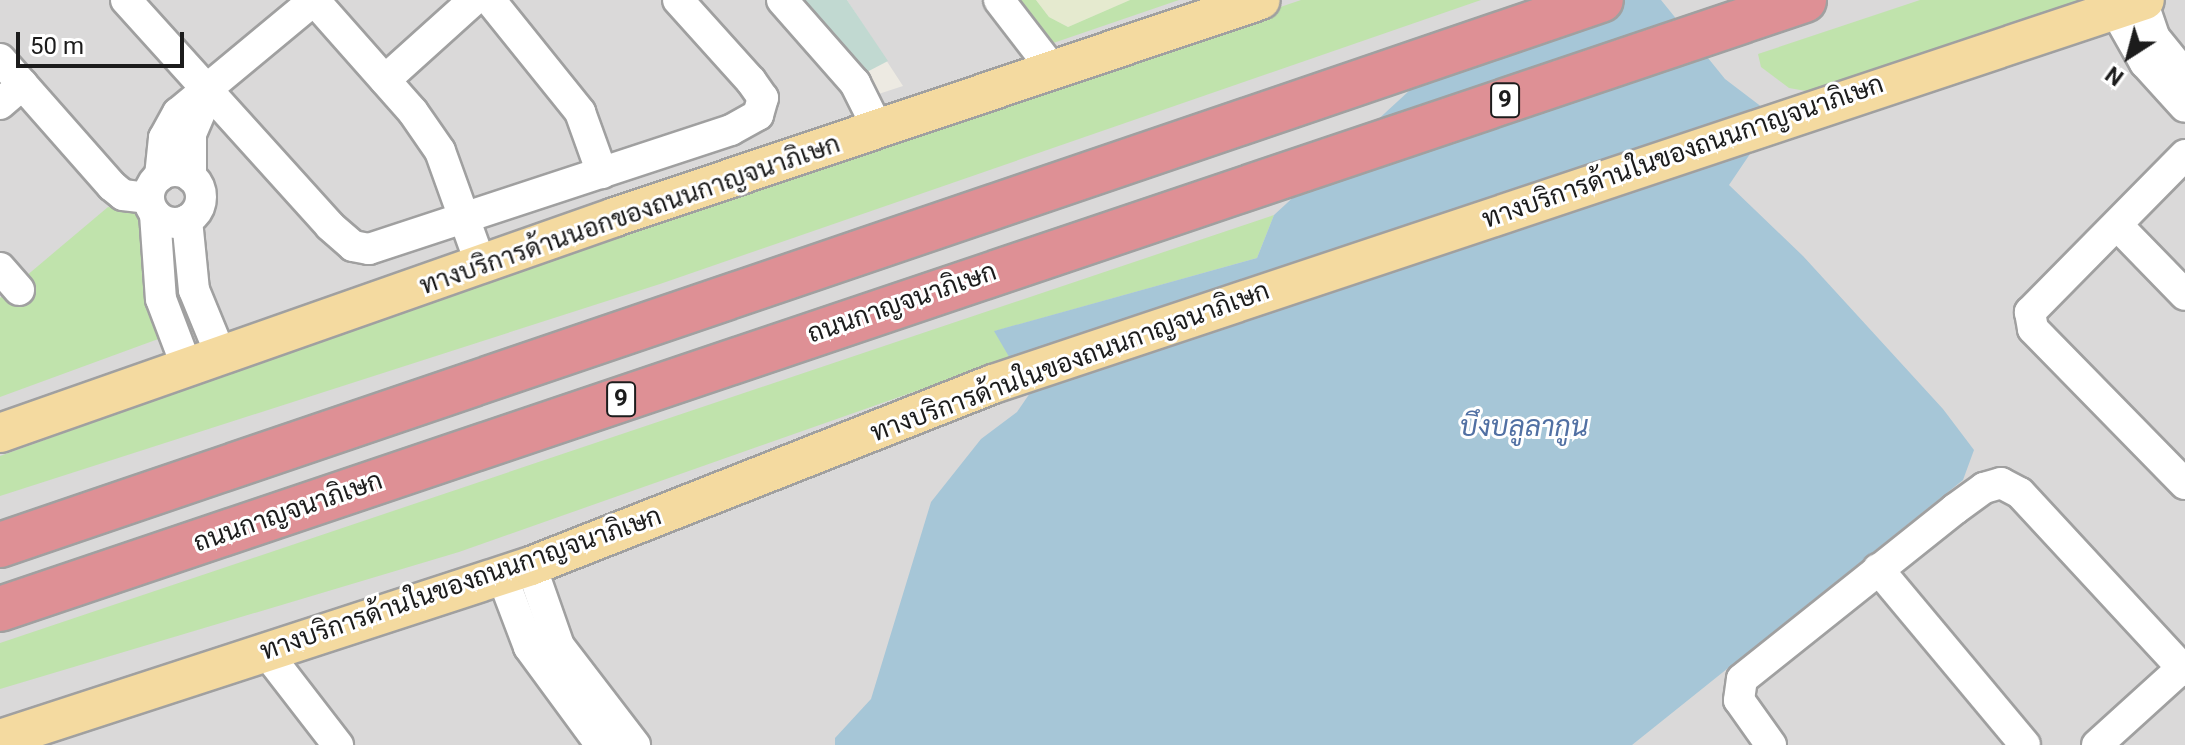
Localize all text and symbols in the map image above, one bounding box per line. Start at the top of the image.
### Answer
scale bar [20,16,188,66]
north arrow [2089,16,2169,96]
text: 50 m [30,32,84,60]
text: N [2101,61,2128,90]
street label: ทางบริการด้านในของถนนกาญจนาภิเษก [1478,69,1888,235]
road number: 9 [1489,80,1521,120]
street label: ทางบริการด้านนอกของถนนกาญจนาภิเษก [416,128,844,302]
street label: ถนนกาญจนาภิเษก [803,256,1001,350]
street label: ทางบริการด้านในของถนนกาญจนาภิเษก [866,275,1274,449]
road number: 9 [605,379,637,419]
water label: บึงบลูลากูน [1460,410,1588,444]
street label: ถนนกาญจนาภิเษก [189,465,387,559]
street label: ทางบริการด้านในของถนนกาญจนาภิเษก [256,501,666,667]

